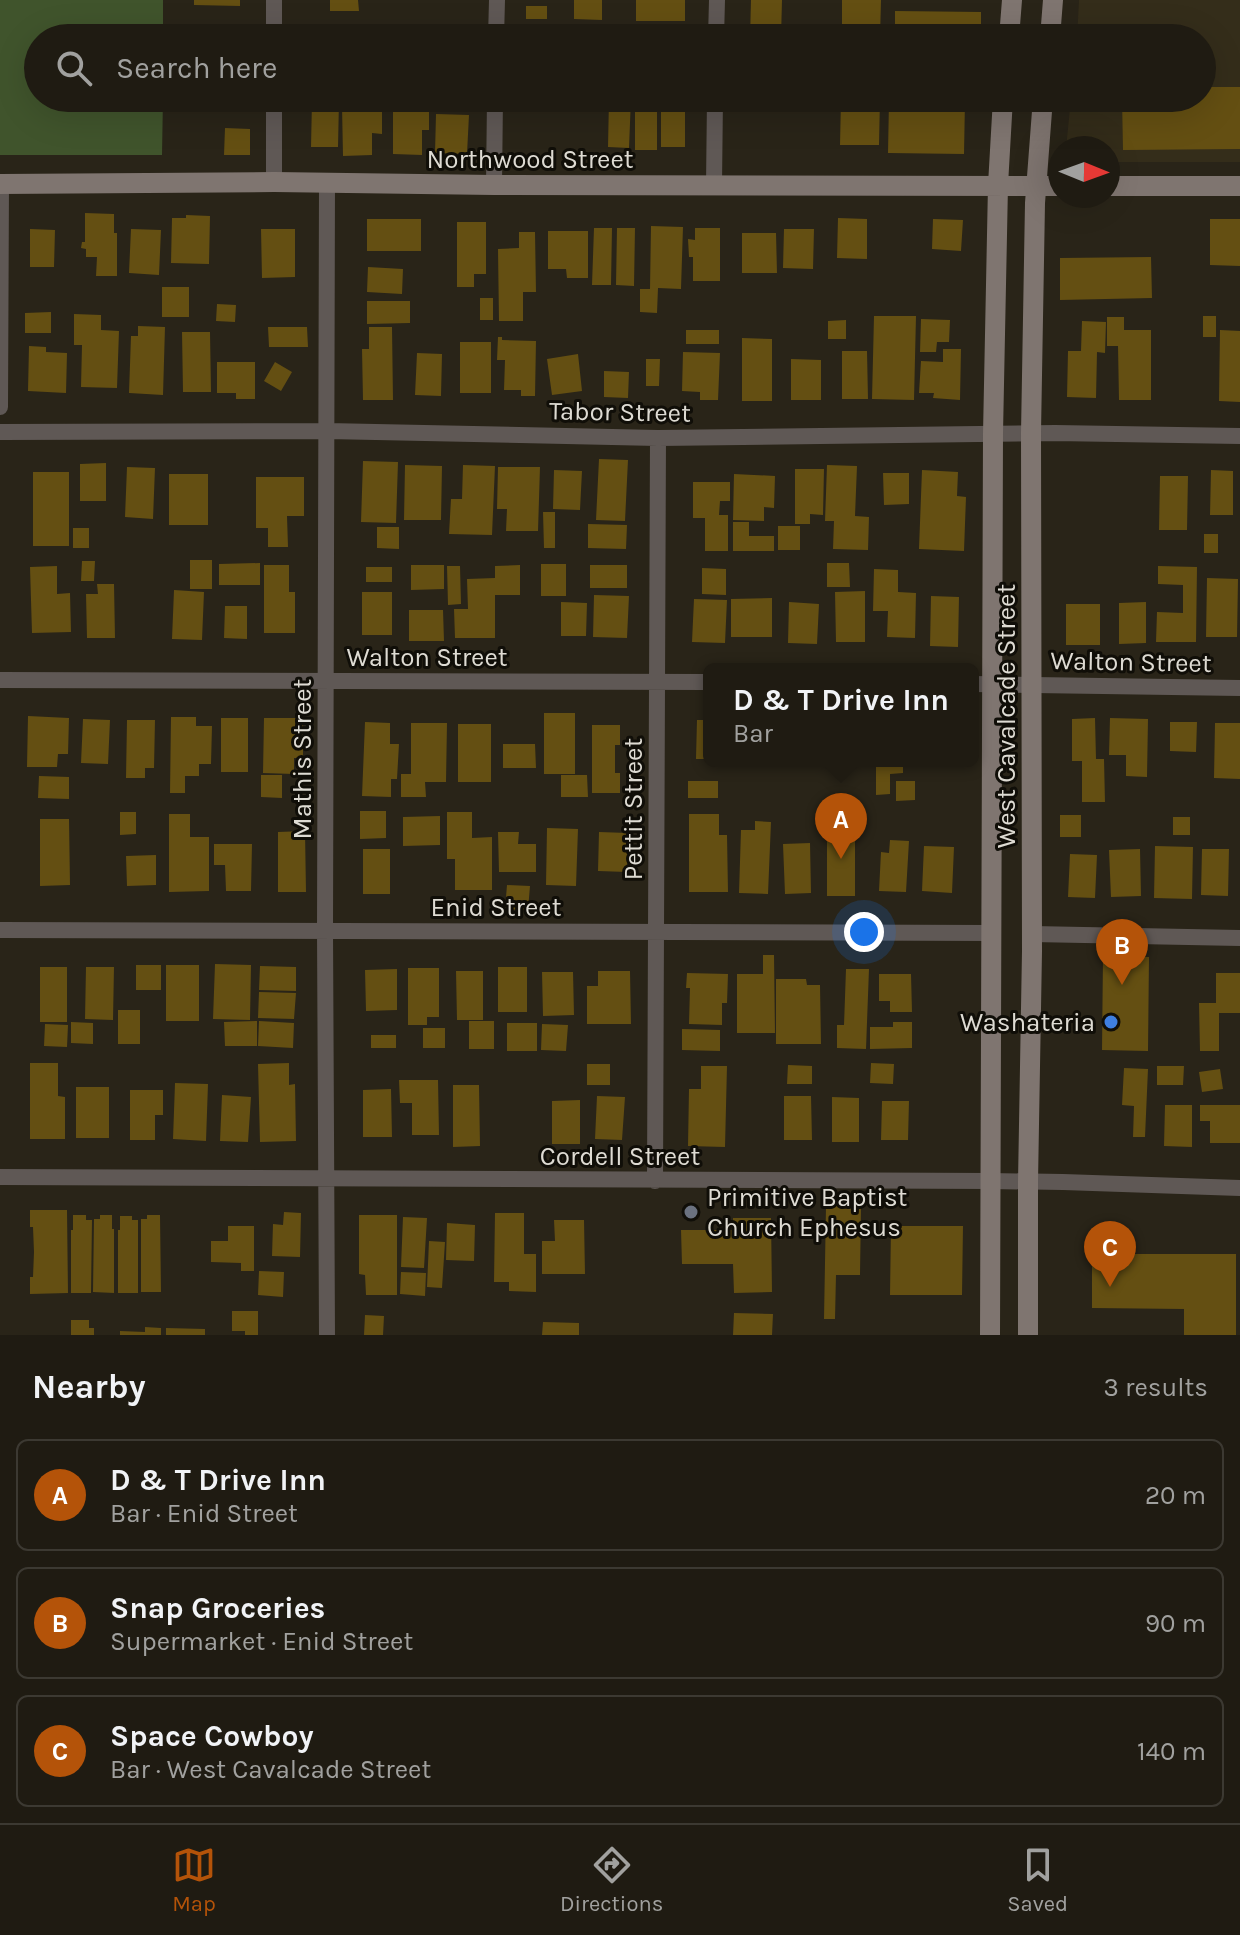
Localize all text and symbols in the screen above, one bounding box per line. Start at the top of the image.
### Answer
search box [24,24,1216,112]
icon: search [52,46,96,90]
text: Search here [116,50,277,86]
north arrow [1048,136,1120,208]
street label: Northwood Street [426,144,634,175]
street label: Tabor Street [549,395,691,429]
street label: West Cavalcade Street [991,584,1022,848]
street label: Walton Street [346,642,508,673]
street label: Walton Street [1050,645,1212,679]
popup [703,663,979,767]
street label: Mathis Street [287,678,318,839]
text: D & T Drive Inn [733,682,949,718]
text: Bar [733,718,773,749]
street label: Pettit Street [618,738,649,880]
pin: A [815,793,867,859]
street label: Enid Street [430,892,562,923]
your location [844,912,884,952]
pin: B [1096,919,1148,985]
place label: Washateria [960,1007,1095,1038]
marker: Washateria [1102,1013,1120,1031]
street label: Cordell Street [540,1141,700,1172]
place label: Primitive Baptist Church Ephesus [707,1182,908,1243]
marker: Primitive Baptist Church Ephesus [682,1203,700,1221]
pin: C [1084,1221,1136,1287]
text: Nearby [32,1367,146,1407]
text: 3 results [1104,1372,1208,1403]
text: D & T Drive Inn [110,1462,326,1498]
text: A [52,1480,68,1511]
text: 20 m [1145,1480,1206,1511]
text: Bar · Enid Street [110,1498,298,1529]
text: Snap Groceries [110,1590,325,1626]
text: B [52,1608,68,1639]
text: 90 m [1145,1608,1206,1639]
text: Supermarket · Enid Street [110,1626,413,1657]
text: Space Cowboy [110,1718,314,1754]
text: C [52,1736,68,1767]
text: 140 m [1137,1736,1206,1767]
text: Bar · West Cavalcade Street [110,1754,431,1785]
tab: Map [172,1843,216,1917]
tab: Directions [560,1843,663,1917]
tab: Saved [1007,1843,1068,1917]

